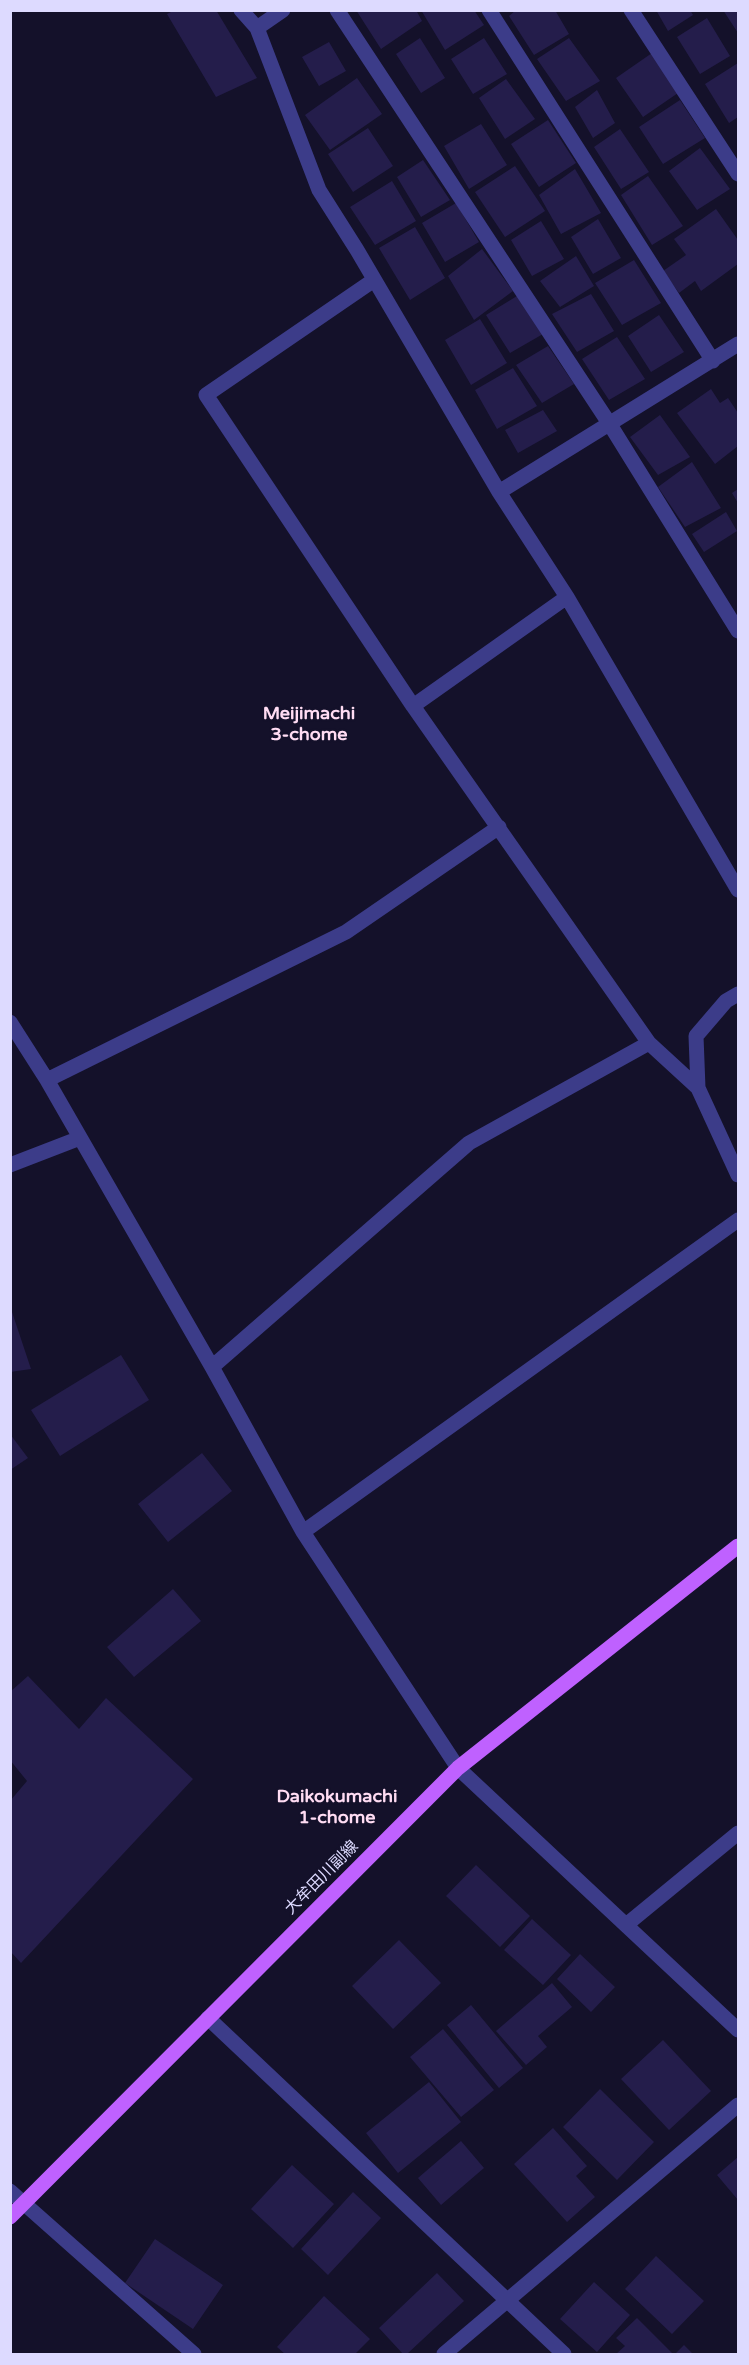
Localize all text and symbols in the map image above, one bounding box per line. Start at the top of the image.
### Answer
district label: Meijimachi 3-chome [263,703,355,746]
district label: Daikokumachi 1-chome [277,1786,397,1828]
street label: 大牟田川副線 [281,1837,363,1919]

